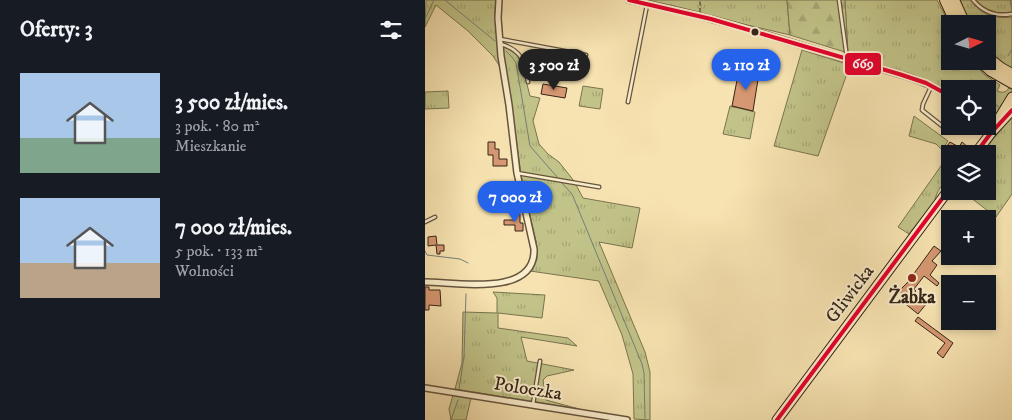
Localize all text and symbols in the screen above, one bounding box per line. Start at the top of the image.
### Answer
north arrow [941,15,996,70]
map controls [941,15,996,330]
icon: filters [377,16,405,44]
text: Oferty: 3 [20,17,93,43]
unlabelled marker [750,27,760,37]
pin: 3 500 zł [502,48,606,91]
pin: 2 110 zł [694,48,798,91]
line badge: 669 [844,52,882,76]
text: 3 500 zł [529,55,579,75]
text: 2 110 zł [723,55,769,75]
text: 669 [852,55,874,73]
button: locate [941,80,996,135]
text: 3 500 zł/mies. [175,90,288,116]
icon: home [60,93,120,153]
text: 3 pok. · 80 m² [175,116,259,136]
text: Mieszkanie [175,136,247,156]
button: layers [941,145,996,200]
pin: 7 000 zł [463,180,567,223]
text: 7 000 zł [489,187,541,207]
button: + [941,210,996,265]
text: 7 000 zł/mies. [175,215,292,241]
icon: home [60,218,120,278]
text: 5 pok. · 133 m² [175,241,263,261]
street label: Gliwicka [821,260,879,328]
text: Wolności [175,261,234,281]
marker: Żabka [906,272,918,284]
button: − [941,275,996,330]
place label: Żabka [889,284,936,309]
street label: Poloczka [492,372,564,406]

